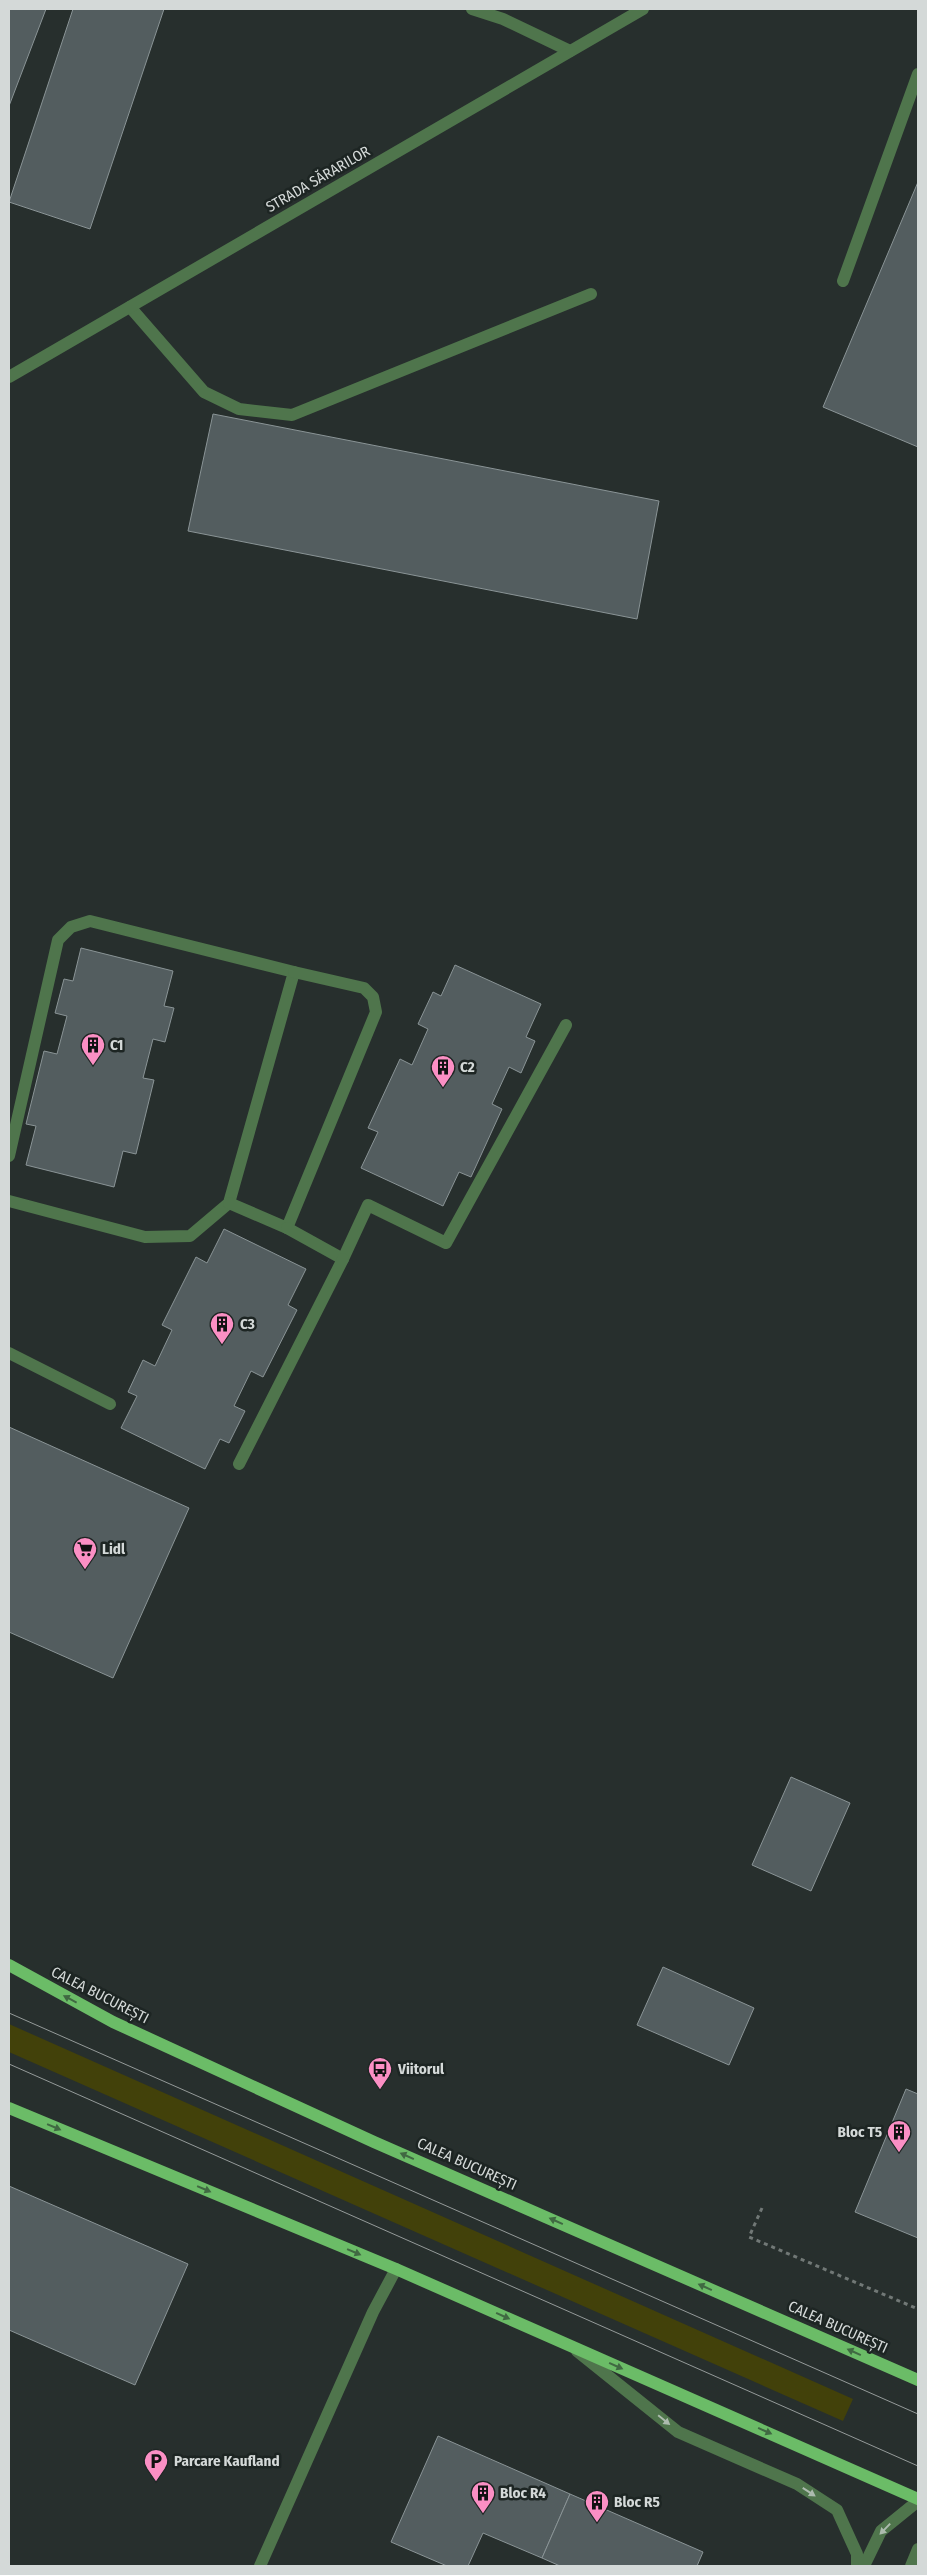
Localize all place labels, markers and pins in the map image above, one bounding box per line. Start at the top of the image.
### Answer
building icon: C1 [80,1032,106,1066]
place label: C1 [110,1036,123,1054]
building icon: C2 [430,1054,456,1088]
place label: C2 [460,1058,475,1076]
building icon: C3 [209,1311,235,1345]
place label: C3 [240,1315,255,1333]
supermarket icon: Lidl [72,1536,98,1570]
place label: Lidl [102,1540,126,1558]
bus stop icon: Viitorul [367,2056,393,2090]
place label: Viitorul [397,2060,445,2078]
building icon: Bloc T5 [886,2119,912,2153]
place label: Bloc T5 [838,2123,882,2141]
parking icon: Parcare Kaufland [143,2448,169,2482]
place label: Parcare Kaufland [174,2452,280,2470]
building icon: Bloc R4 [470,2480,496,2514]
place label: Bloc R4 [500,2484,546,2502]
building icon: Bloc R5 [584,2489,610,2523]
place label: Bloc R5 [614,2493,660,2511]

